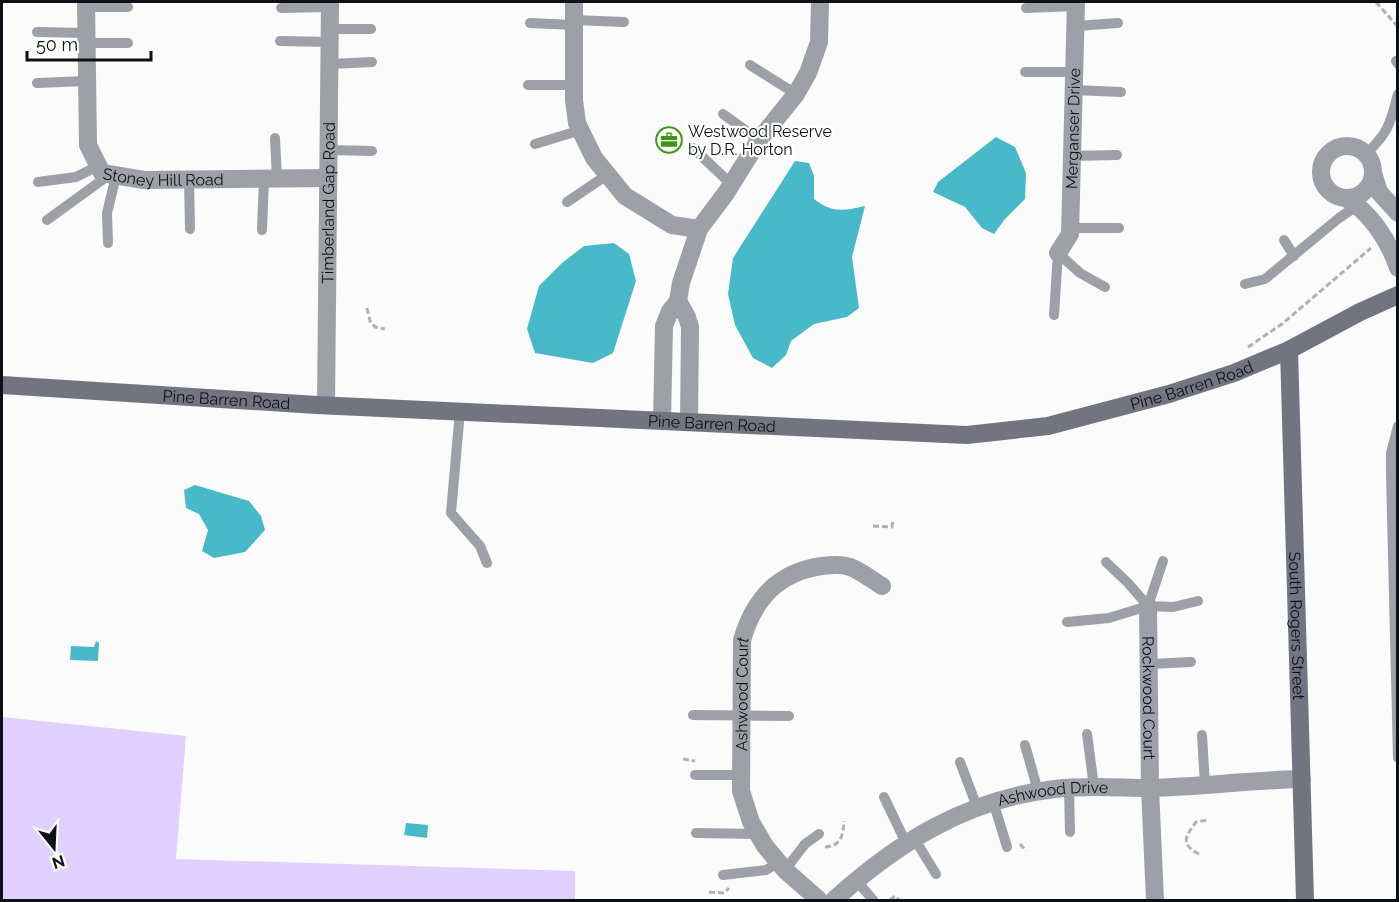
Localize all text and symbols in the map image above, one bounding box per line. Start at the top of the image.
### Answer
scale bar [27,24,152,62]
text: 50 m [36,34,78,55]
street label: Merganser Drive [1062,68,1084,189]
street label: Timberland Gap Road [318,122,339,284]
place label: Westwood Reserve by D.R. Horton [688,122,832,159]
office icon: Westwood Reserve by D.R. Horton [654,125,684,155]
street label: Stoney Hill Road [101,164,224,190]
street label: Pine Barren Road [1128,357,1256,414]
street label: Pine Barren Road [162,386,291,413]
street label: Pine Barren Road [648,411,776,436]
street label: South Rogers Street [1285,551,1308,701]
street label: Ashwood Court [732,634,753,751]
street label: Rockwood Court [1138,636,1159,761]
street label: Ashwood Drive [995,778,1108,810]
north arrow [24,818,84,878]
text: N [50,851,67,873]

